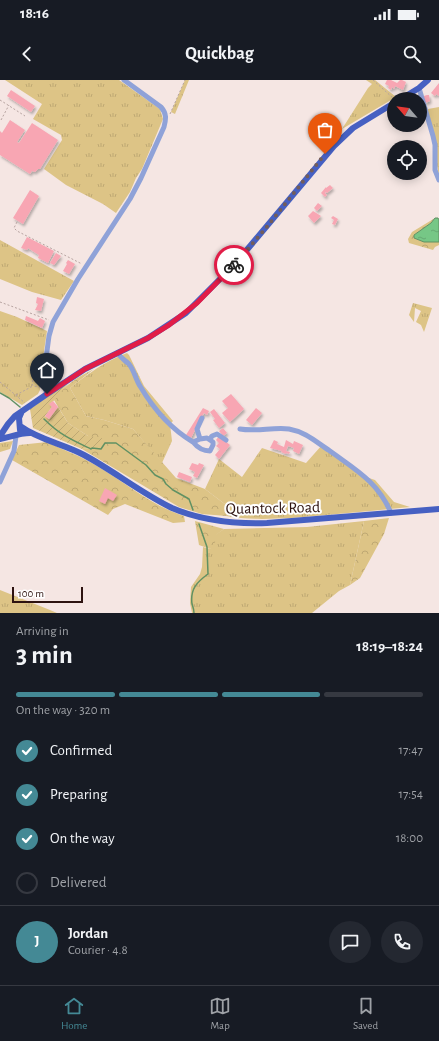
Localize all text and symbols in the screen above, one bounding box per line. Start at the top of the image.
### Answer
text: 18:16 [20,6,49,21]
icon: back [16,43,38,65]
icon: search [401,43,423,65]
text: Quickbag [185,45,254,63]
north arrow [387,92,427,132]
map controls [387,92,427,180]
pin [308,113,342,154]
icon: bag [314,119,336,141]
button: locate [387,140,427,180]
courier [214,245,254,285]
icon: bike [223,254,245,276]
pin [30,353,64,394]
icon: home [36,359,58,381]
street label: Quantock Road [226,499,320,518]
scale bar [12,585,83,604]
text: 100 m [18,588,44,599]
text: Arriving in [16,625,69,638]
text: 18:19–18:24 [356,639,423,654]
text: 3 min [16,642,73,668]
text: On the way · 320 m [16,704,110,717]
icon: check [16,740,38,762]
text: Confirmed [50,743,112,758]
text: 17:47 [398,744,423,757]
icon: check [16,784,38,806]
text: Preparing [50,787,107,802]
text: 17:54 [398,788,423,801]
icon: check [16,828,38,850]
text: On the way [50,831,115,846]
text: 18:00 [396,832,423,845]
text: Delivered [50,875,107,890]
button: chat [329,921,371,963]
button: phone [381,921,423,963]
text: Jordan [68,926,108,941]
text: J [34,934,40,949]
text: Courier · 4.8 [68,944,128,957]
tab: Home [61,995,87,1032]
tab: Map [209,995,231,1032]
tab: Saved [353,995,378,1032]

